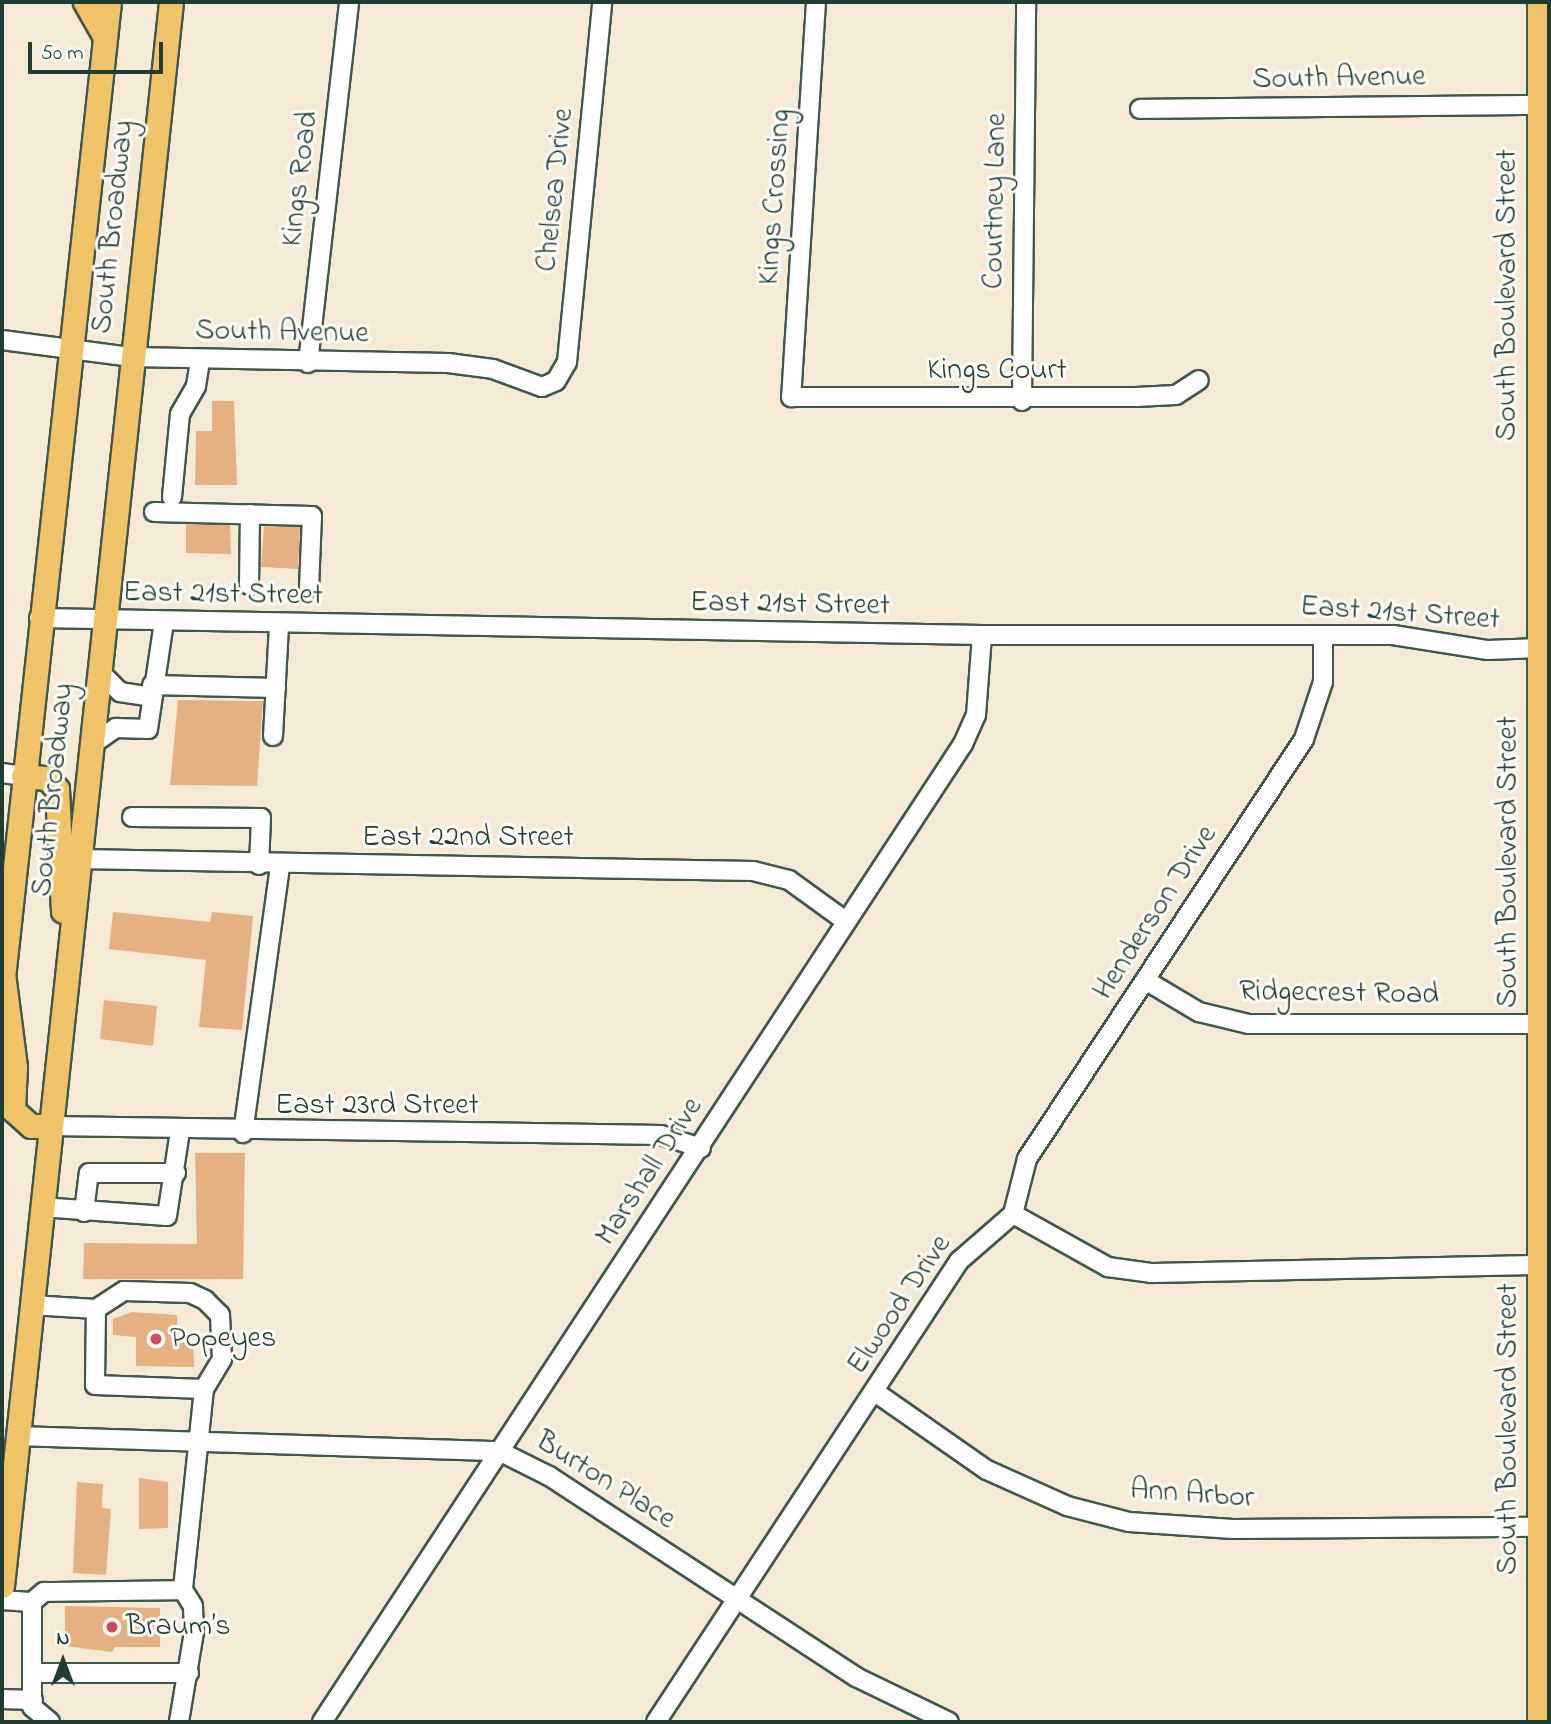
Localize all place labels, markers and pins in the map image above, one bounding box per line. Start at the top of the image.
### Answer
place label: Popeyes [170,1321,276,1357]
marker: Popeyes [148,1331,164,1347]
place label: Braum’s [126,1609,230,1645]
marker: Braum’s [104,1619,120,1635]

